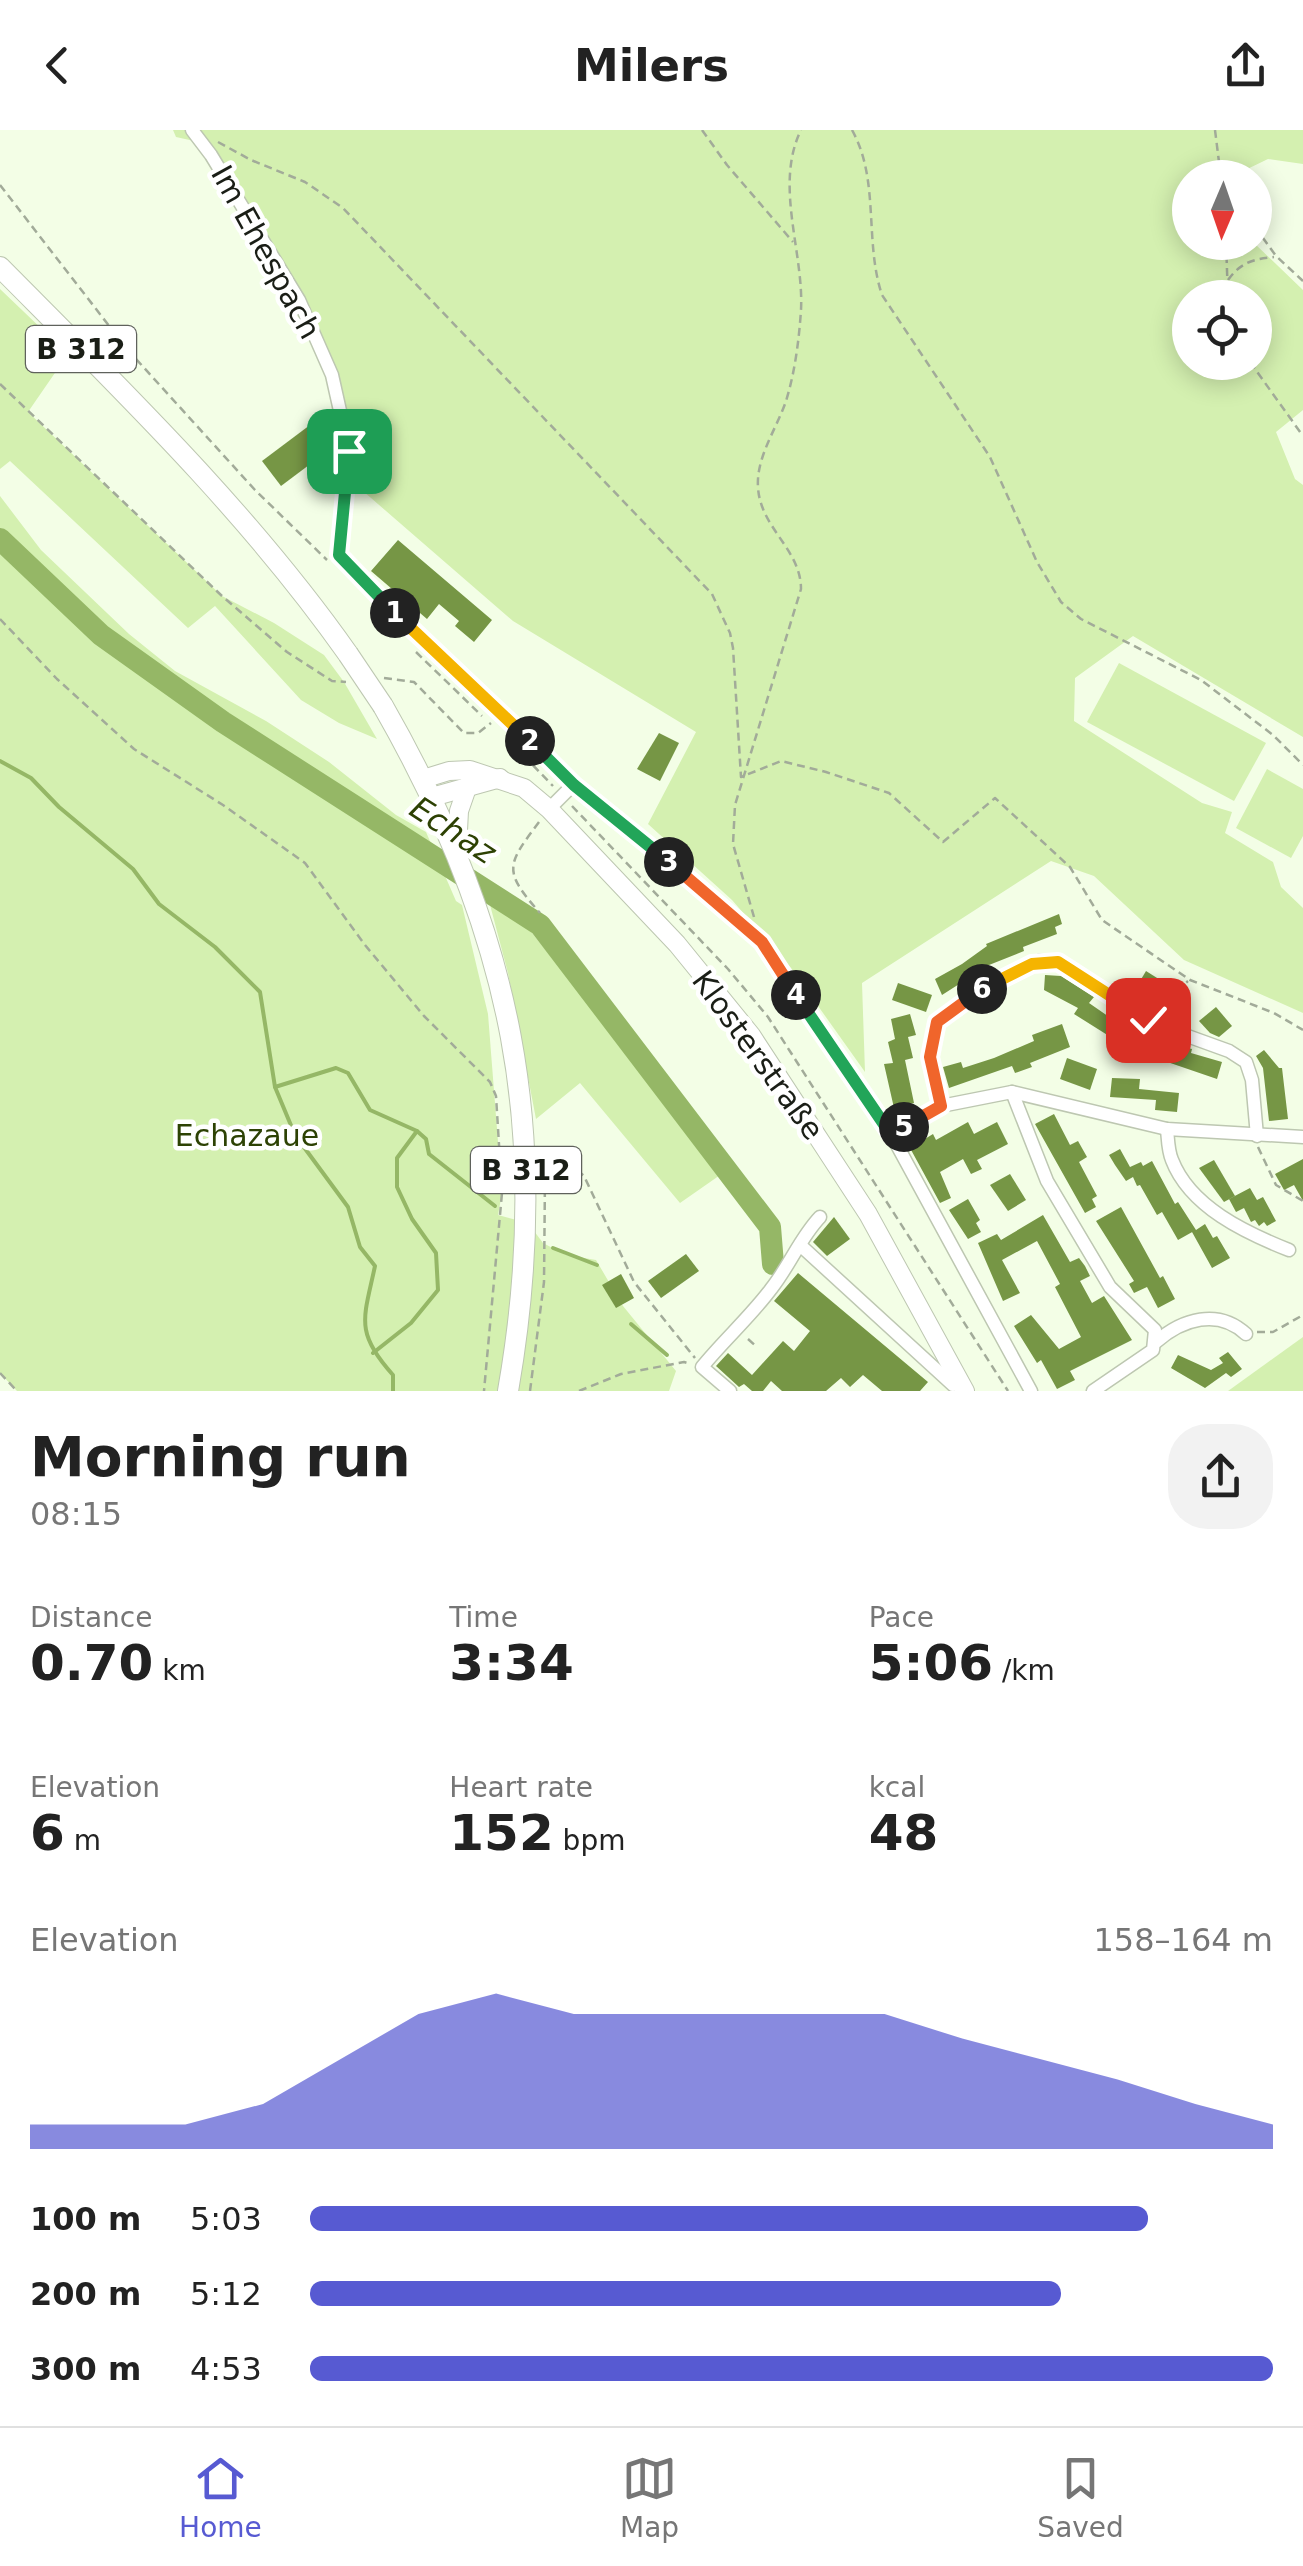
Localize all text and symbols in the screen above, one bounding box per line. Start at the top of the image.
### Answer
icon: back [30,38,85,93]
icon: share [1218,38,1273,93]
text: Milers [574,39,729,92]
street label: Im Ehespach [204,159,328,345]
north arrow [1172,160,1272,260]
map controls [1172,160,1272,380]
button: locate [1172,280,1272,380]
road number: B 312 [26,326,136,372]
pin [307,409,392,494]
icon: arrive [322,424,377,479]
pin: 1 [370,588,420,638]
text: 1 [385,596,405,629]
pin: 2 [505,716,555,766]
text: 2 [520,724,540,757]
water label: Echaz [403,788,504,872]
pin: 3 [644,837,694,887]
text: 3 [659,845,679,878]
street label: Klosterstraße [685,964,831,1146]
pin: 6 [957,964,1007,1014]
pin: 4 [771,970,821,1020]
text: 6 [972,972,992,1005]
text: 4 [786,978,806,1011]
pin [1106,978,1191,1063]
icon: check [1121,993,1176,1048]
pin: 5 [879,1102,929,1152]
text: 5 [894,1110,914,1143]
park label: Echazaue [175,1118,319,1153]
road number: B 312 [471,1147,581,1193]
button: share [1168,1424,1273,1529]
text: Morning run [30,1425,411,1489]
text: 08:15 [30,1495,122,1533]
text: Distance [30,1601,152,1634]
text: Time [449,1601,518,1634]
text: Pace [869,1601,934,1634]
text: 0.70 [30,1634,153,1692]
text: 3:34 [449,1634,574,1692]
text: 5:06 [869,1634,993,1692]
text: km [153,1654,206,1687]
text: /km [993,1654,1055,1687]
text: Elevation [30,1771,160,1804]
text: Heart rate [449,1771,593,1804]
text: kcal [869,1771,925,1804]
text: 6 [30,1804,65,1862]
text: 152 [449,1804,554,1862]
text: 48 [869,1804,938,1862]
text: m [65,1824,101,1857]
text: bpm [554,1824,625,1857]
text: Elevation [30,1921,179,1959]
text: 158–164 m [1094,1921,1273,1959]
text: 100 m [30,2200,141,2238]
text: 5:03 [190,2200,262,2238]
text: 200 m [30,2275,141,2313]
text: 5:12 [190,2275,262,2313]
text: 300 m [30,2350,141,2388]
text: 4:53 [190,2350,262,2388]
tab: Home [179,2451,262,2544]
tab: Map [620,2451,679,2544]
tab: Saved [1037,2451,1124,2544]

